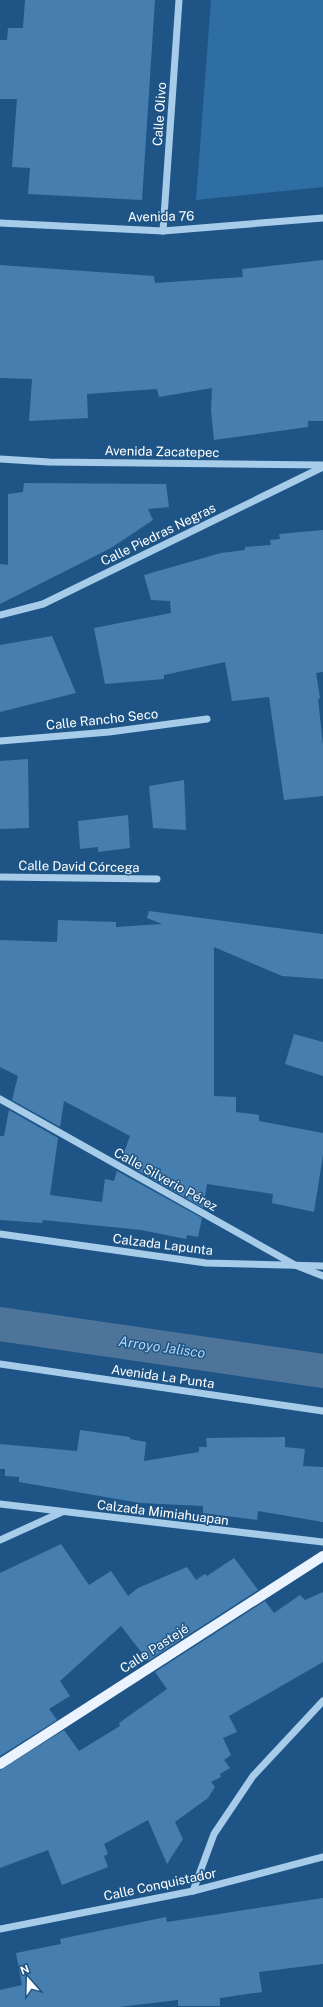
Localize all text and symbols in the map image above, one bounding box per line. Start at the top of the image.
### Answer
street label: Calle Olivo [150,82,169,147]
street label: Avenida 76 [128,208,194,225]
street label: Avenida Zacatepec [104,443,220,460]
street label: Calle Piedras Negras [98,500,218,569]
street label: Calle Rancho Seco [45,706,159,733]
street label: Calle David Córcega [18,858,140,875]
street label: Calle Silverio Pérez [111,1145,220,1214]
street label: Calzada Lapunta [112,1231,214,1258]
water label: Arroyo Jalisco [118,1333,207,1361]
street label: Avenida La Punta [110,1362,215,1391]
street label: Calzada Mimiahuapan [96,1497,230,1528]
street label: Calle Pastejé [117,1621,191,1676]
street label: Calle Conquistador [102,1865,218,1904]
north arrow [8,1959,48,1999]
text: N [18,1962,31,1977]

